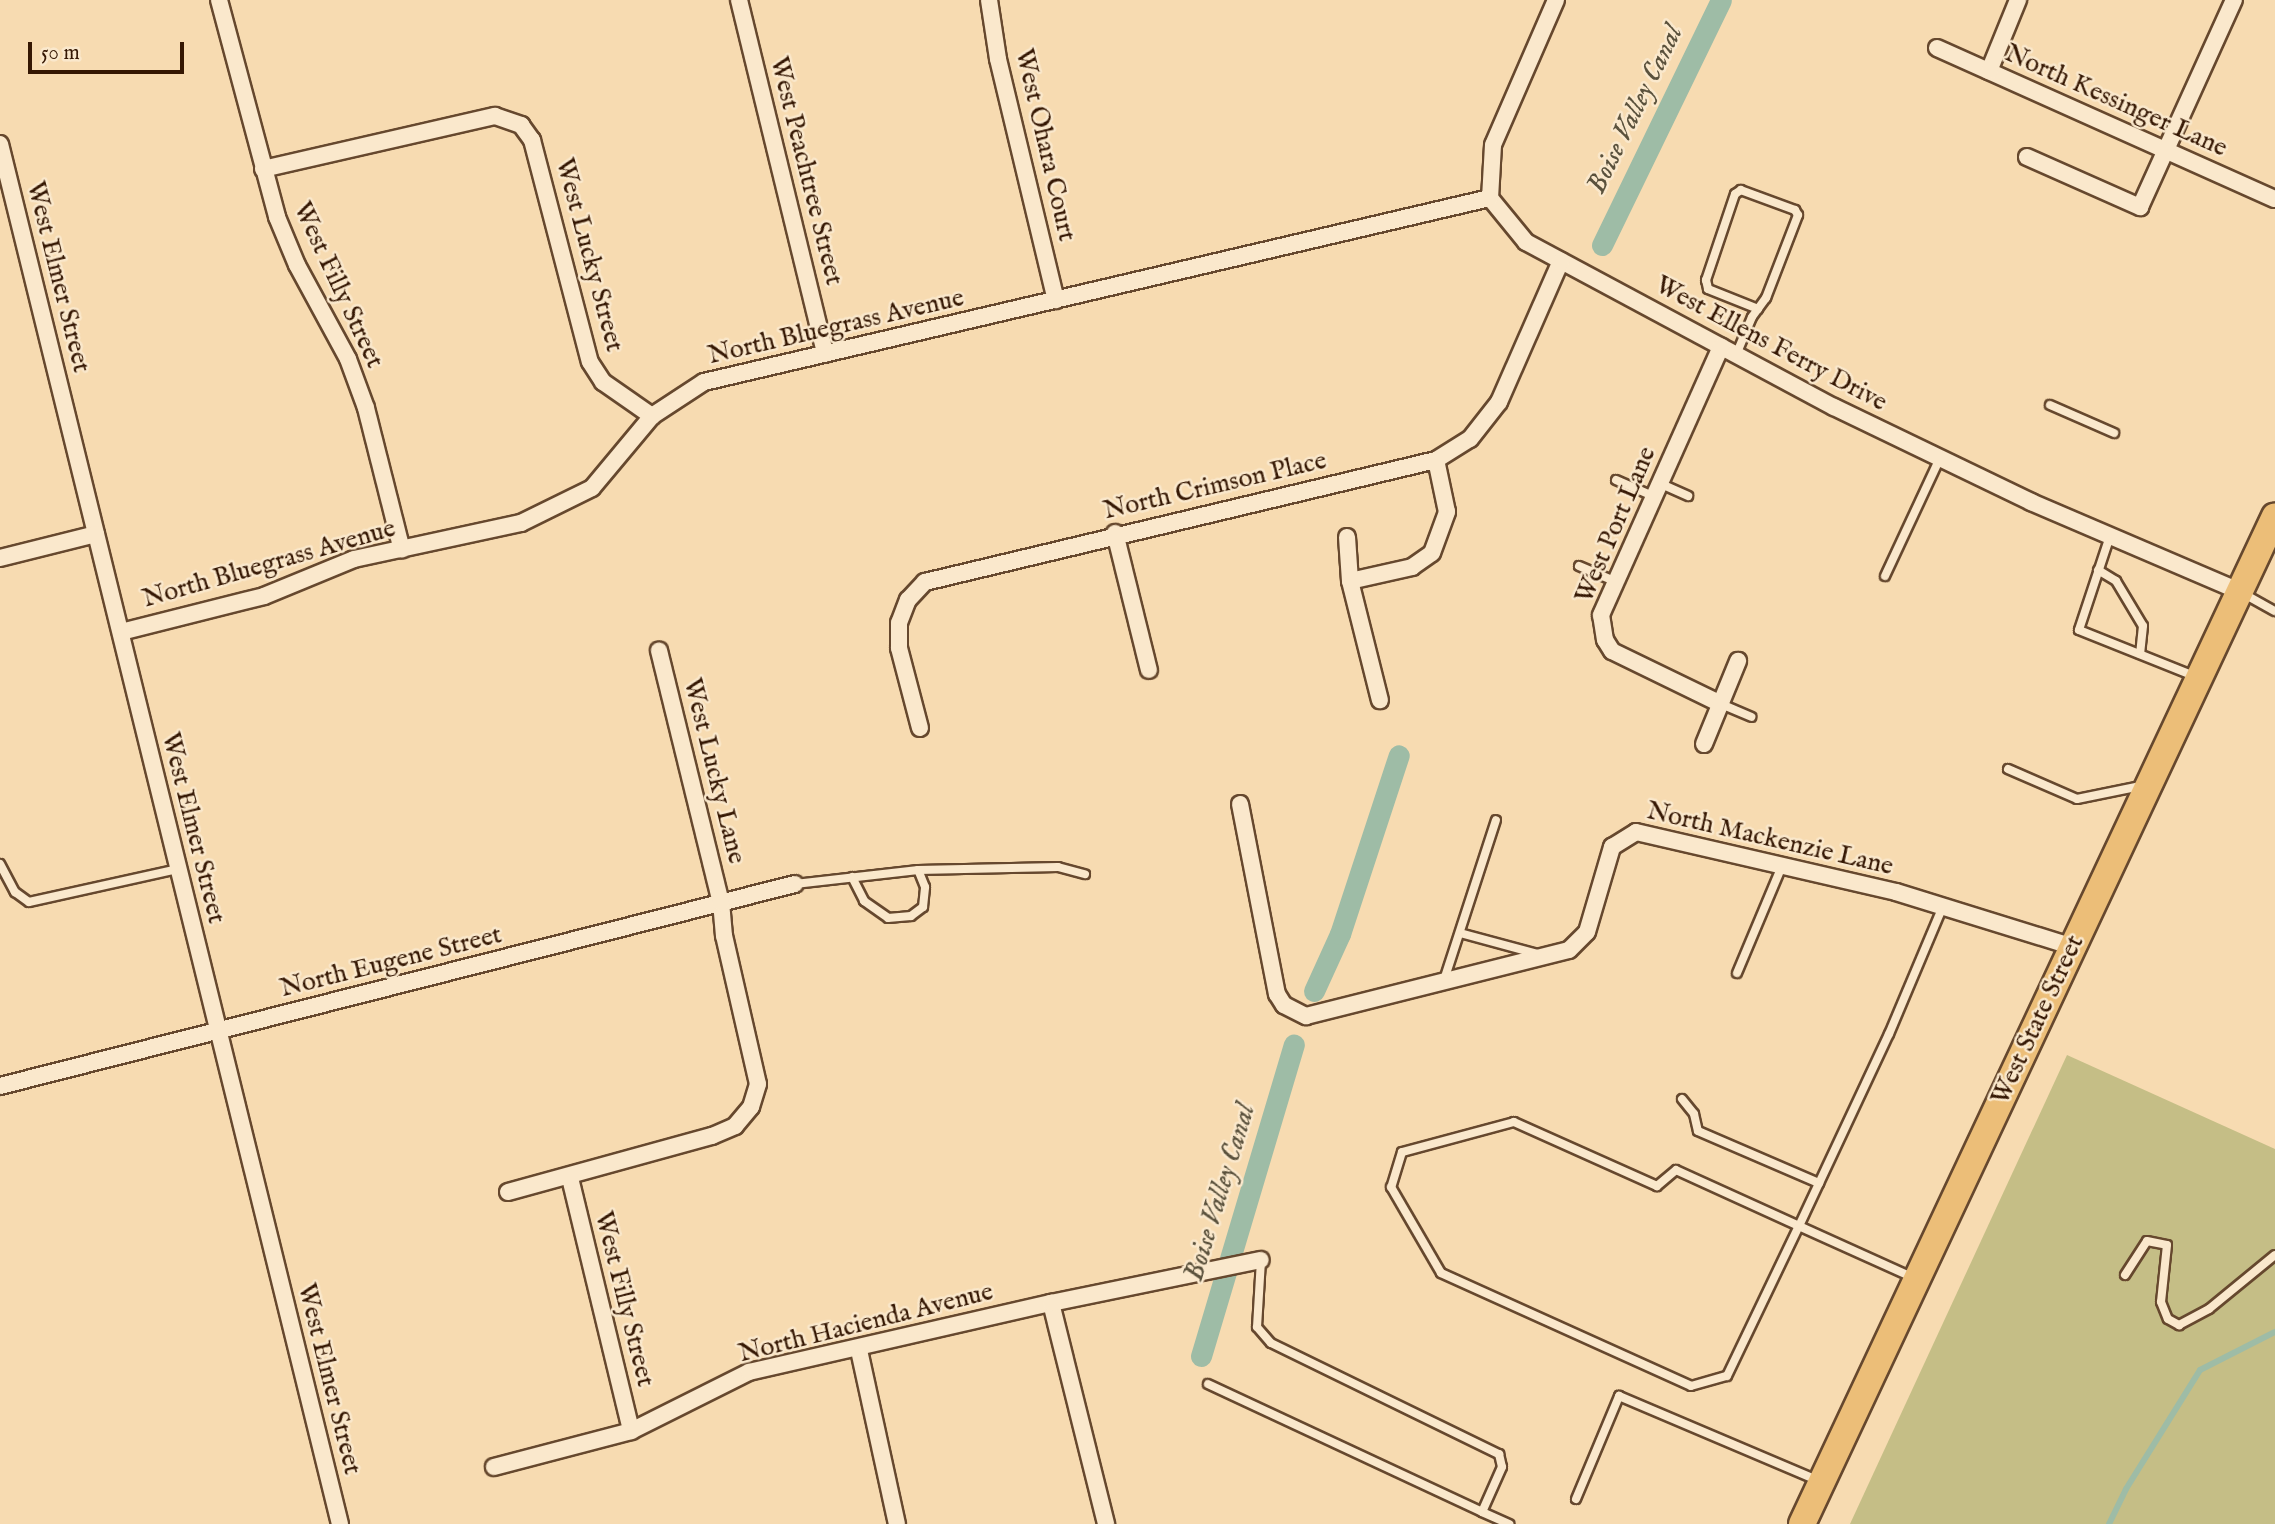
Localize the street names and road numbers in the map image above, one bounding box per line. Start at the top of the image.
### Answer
street label: North Kessinger Lane [2000,38,2232,164]
street label: West Ohara Court [1008,46,1082,244]
street label: West Peachtree Street [762,53,850,289]
street label: West Lucky Street [548,155,630,355]
street label: West Elmer Street [19,178,97,376]
street label: West Filly Street [286,197,390,373]
street label: West Ellens Ferry Drive [1650,270,1892,418]
street label: North Bluegrass Avenue [705,282,967,372]
street label: West Port Lane [1569,442,1663,608]
street label: North Crimson Place [1100,445,1330,527]
street label: North Bluegrass Avenue [139,513,399,615]
street label: West Lucky Lane [676,675,752,867]
street label: West Elmer Street [154,729,232,927]
street label: North Mackenzie Lane [1644,795,1896,883]
street label: North Eugene Street [277,919,505,1005]
street label: West State Street [1985,930,2091,1110]
street label: West Filly Street [587,1208,661,1390]
street label: North Hacienda Avenue [735,1276,997,1370]
street label: West Elmer Street [290,1280,368,1478]

